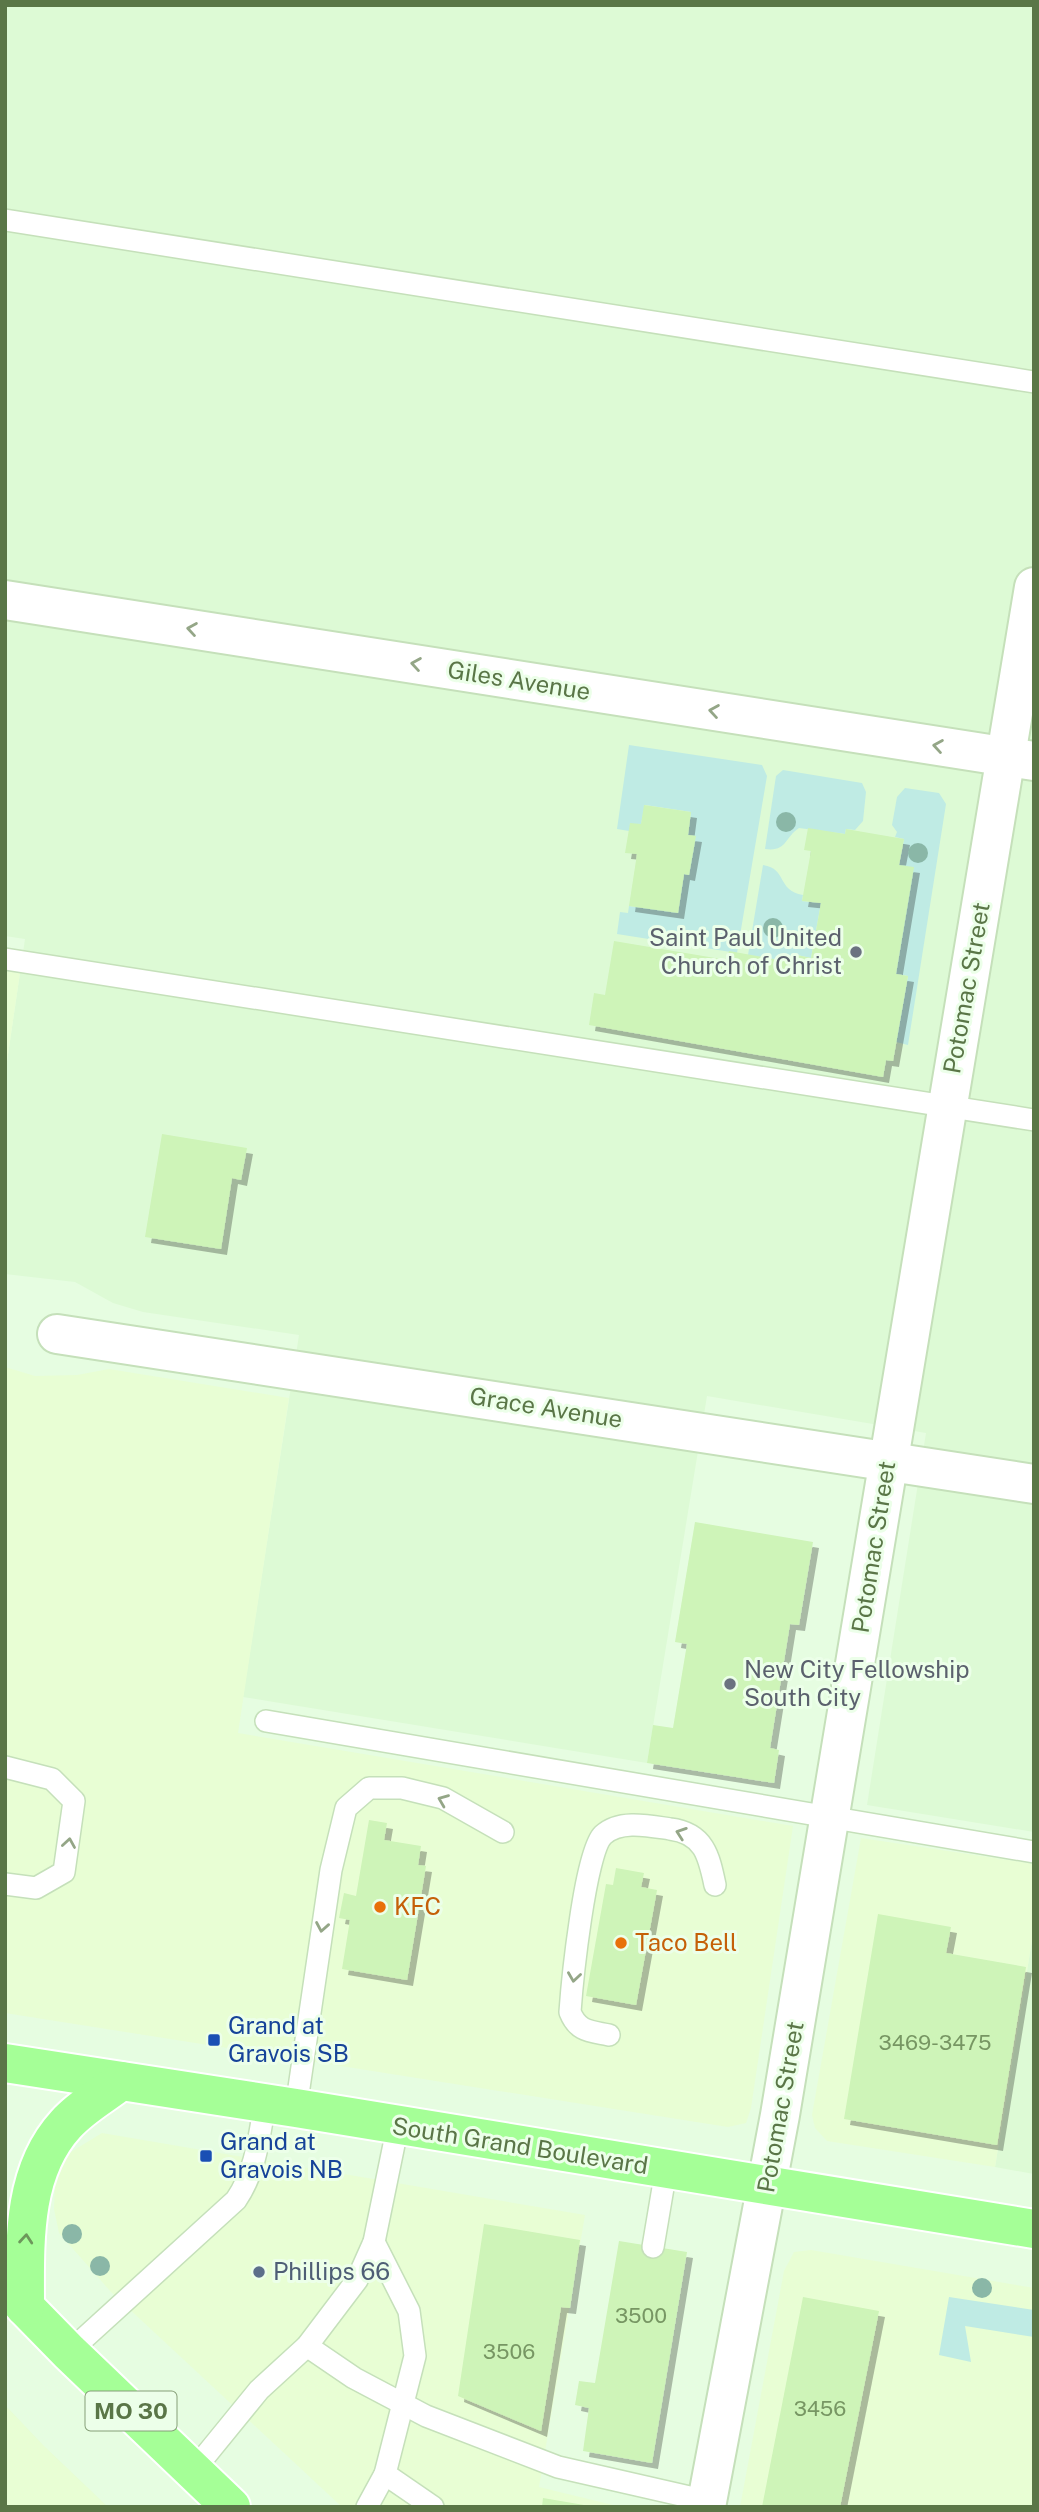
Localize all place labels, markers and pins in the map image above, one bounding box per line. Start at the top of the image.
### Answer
place label: Saint Paul United Church of Christ [649,923,842,979]
marker: Saint Paul United Church of Christ [848,944,864,960]
place label: New City Fellowship South City [744,1655,970,1711]
marker: New City Fellowship South City [722,1676,738,1692]
place label: KFC [394,1892,441,1920]
marker: KFC [372,1899,388,1915]
place label: Taco Bell [635,1928,737,1956]
marker: Taco Bell [613,1935,629,1951]
place label: Grand at Gravois SB [228,2011,349,2067]
marker: Grand at Gravois SB [206,2032,222,2048]
place label: Grand at Gravois NB [220,2127,343,2183]
marker: Grand at Gravois NB [198,2148,214,2164]
place label: Phillips 66 [273,2257,390,2285]
marker: Phillips 66 [251,2264,267,2280]

